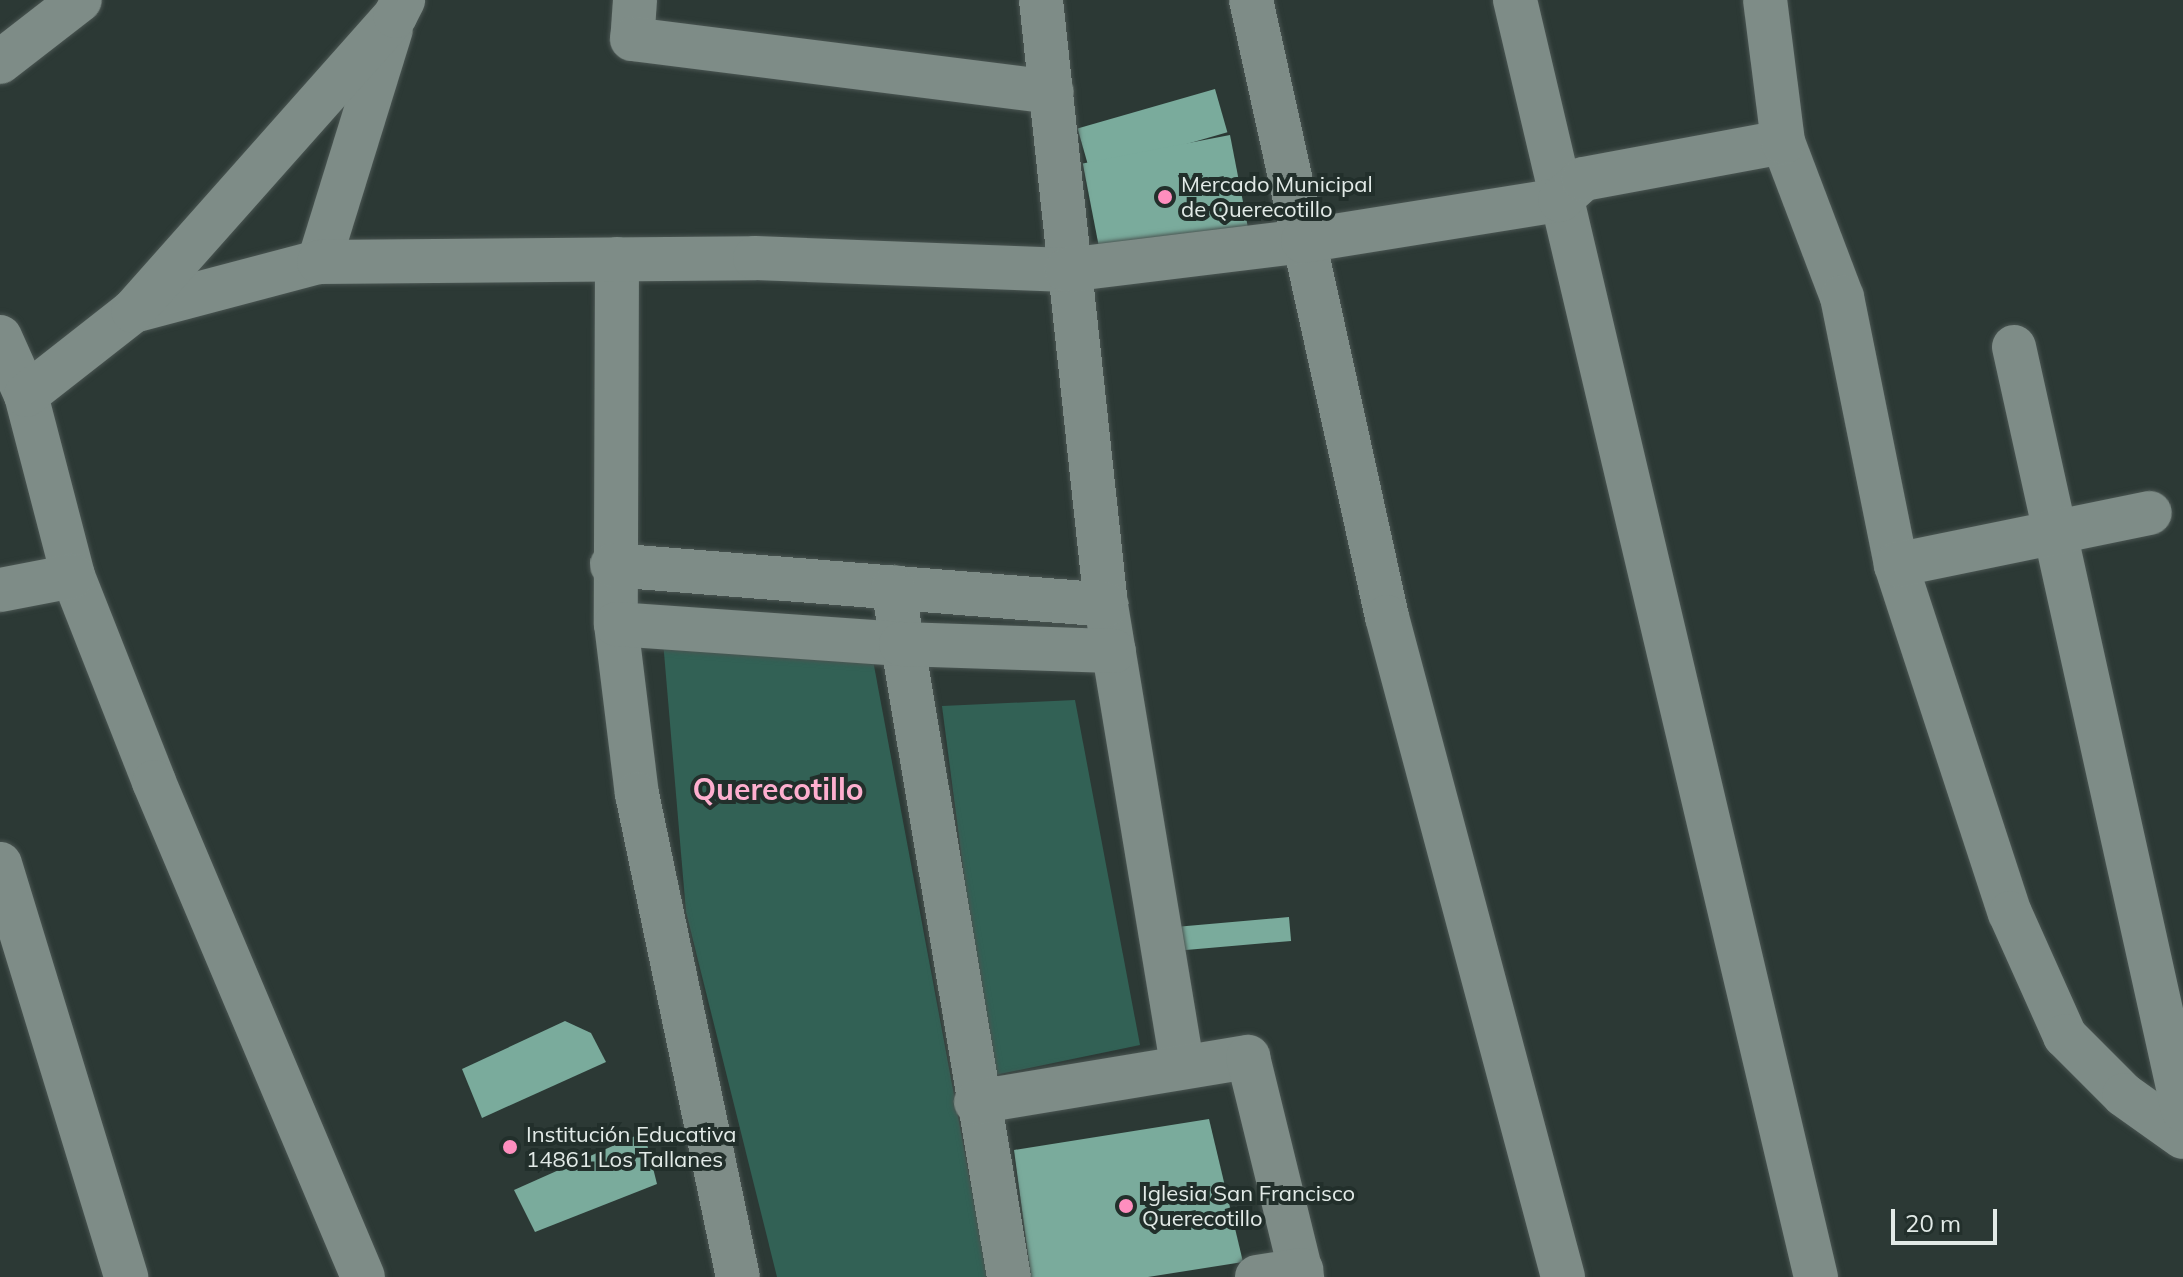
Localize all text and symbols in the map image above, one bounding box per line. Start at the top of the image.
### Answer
place label: Mercado Municipal de Querecotillo [1181,171,1373,222]
marker: Mercado Municipal de Querecotillo [1156,188,1174,206]
district label: Querecotillo [693,771,863,807]
place label: Institución Educativa 14861 Los Tallanes [526,1121,736,1172]
marker: Institución Educativa 14861 Los Tallanes [501,1138,519,1156]
place label: Iglesia San Francisco Querecotillo [1142,1180,1355,1232]
scale bar [1895,1193,2001,1243]
marker: Iglesia San Francisco Querecotillo [1117,1197,1135,1215]
text: 20 m [1905,1208,1961,1238]

